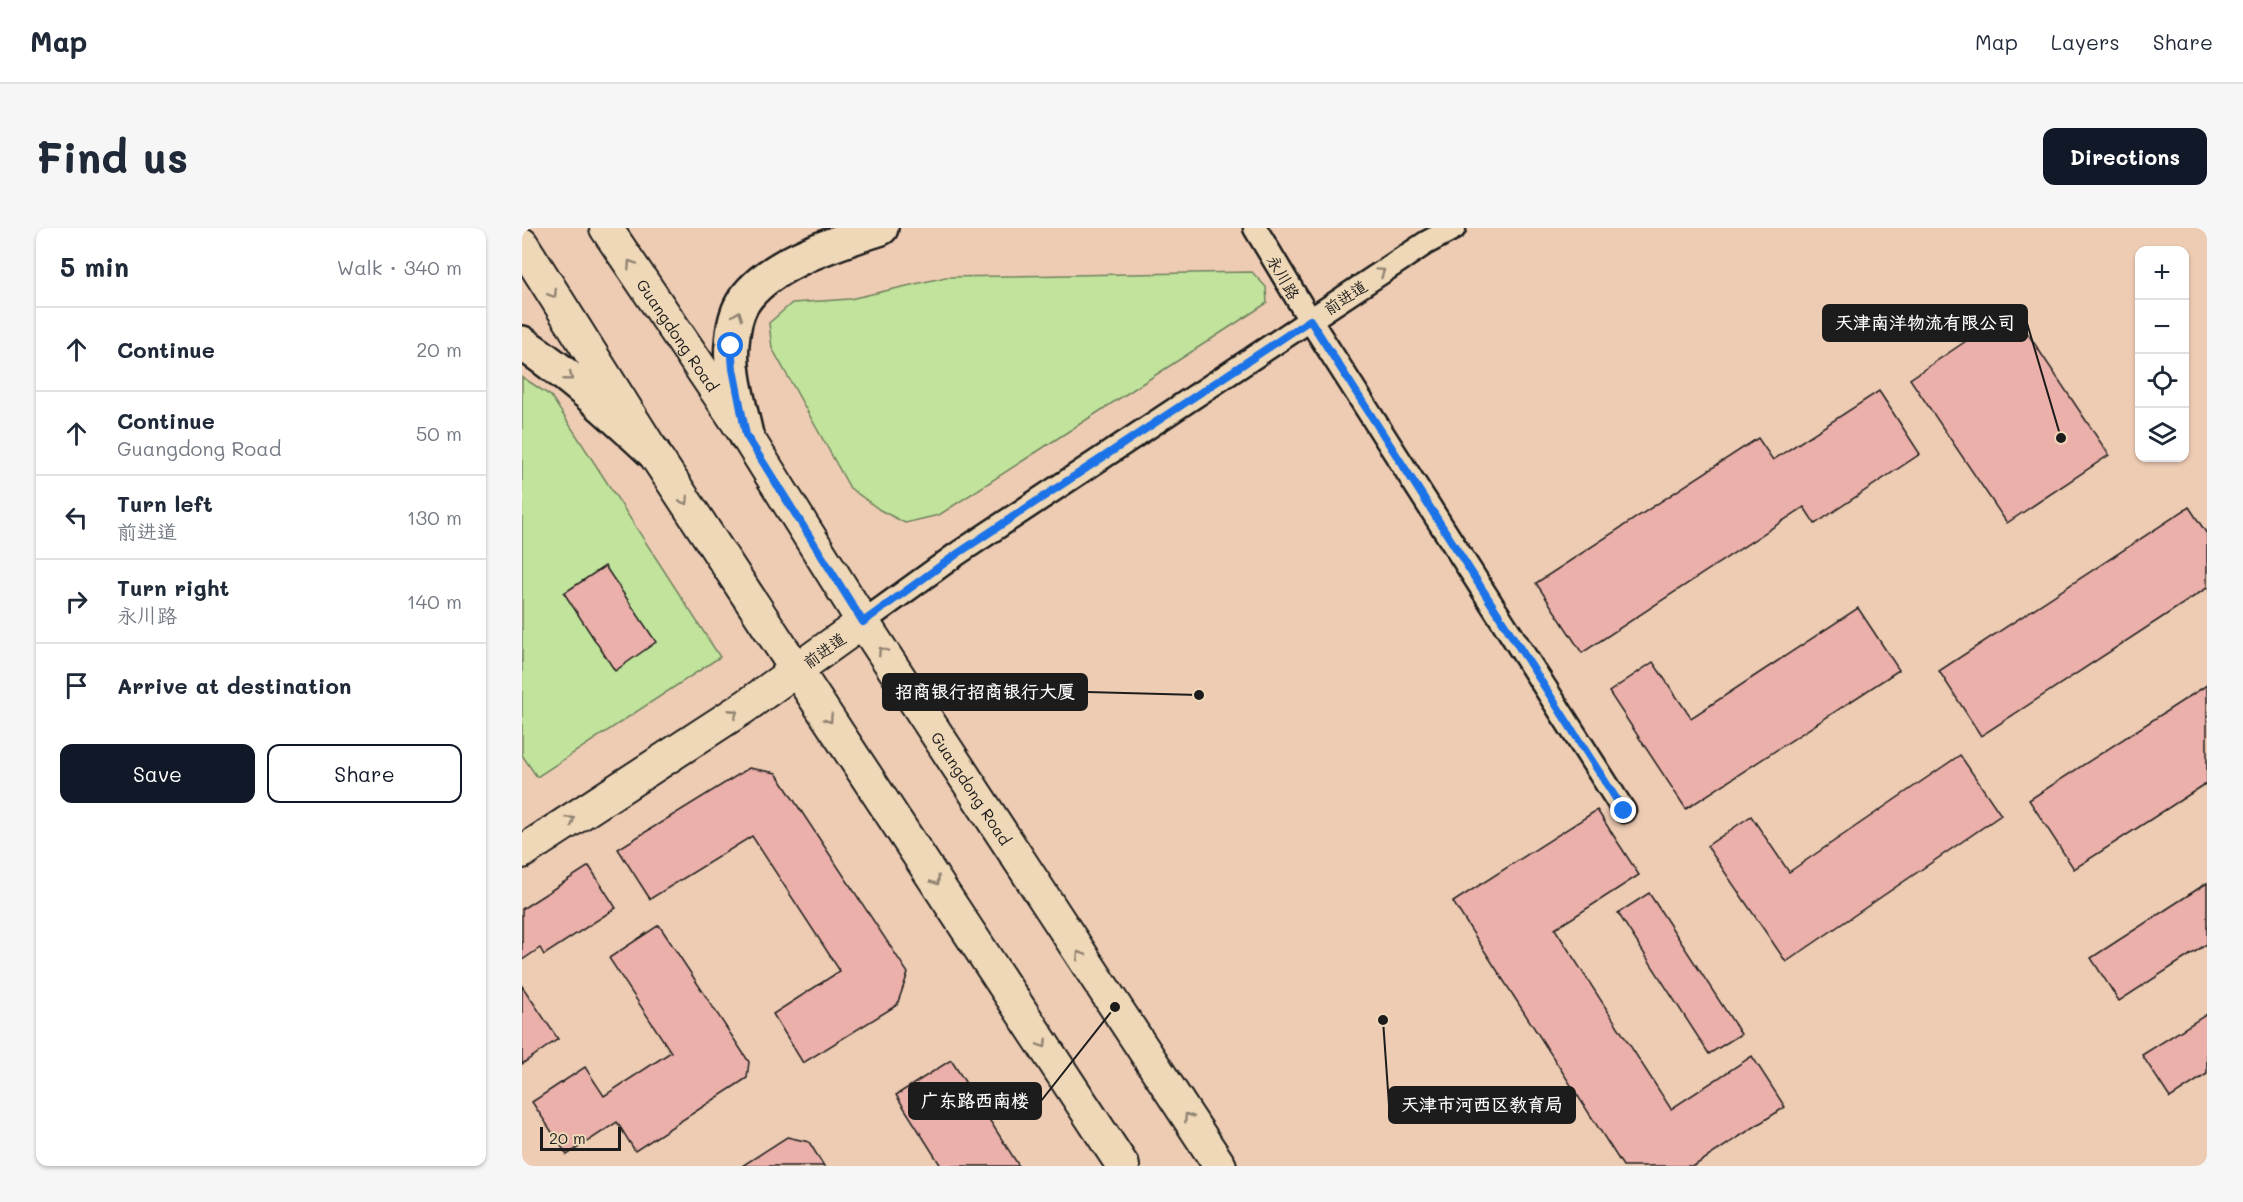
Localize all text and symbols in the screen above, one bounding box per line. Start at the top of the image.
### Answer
text: Map [30,23,87,59]
text: Map [1975,28,2018,55]
text: Layers [2051,28,2120,55]
text: Share [2153,28,2213,55]
button: Directions [2043,128,2207,185]
text: Find us [36,129,188,184]
map controls [2135,246,2189,462]
button: + [2135,246,2189,300]
text: 5 min [60,250,129,284]
street label: 永川路 [1263,251,1305,303]
text: Walk · 340 m [337,254,462,280]
one-way arrow [627,260,638,271]
one-way arrow [1375,268,1386,279]
street label: Guangdong Road [633,274,724,395]
street label: 前进道 [1319,275,1371,319]
one-way arrow [546,287,557,298]
button: − [2135,300,2189,354]
callout: 天津南洋物流有限公司 [1823,305,2027,341]
one-way arrow [730,310,743,321]
text: 天津南洋物流有限公司 [1835,310,2015,334]
route start [717,332,743,358]
icon: ahead [60,333,93,366]
text: Continue [117,335,215,364]
text: 20 m [416,336,462,362]
button: locate [2135,354,2189,408]
one-way arrow [563,370,574,381]
text: Continue [117,406,215,435]
button: layers [2135,408,2189,462]
icon: ahead [60,417,93,450]
text: 50 m [416,420,462,446]
text: Guangdong Road [117,435,281,461]
text: Turn left [117,489,213,518]
one-way arrow [678,494,689,505]
icon: left [60,501,93,534]
text: 130 m [407,504,462,530]
text: 前进道 [117,518,177,544]
text: Turn right [117,573,229,602]
icon: right [60,585,93,618]
text: 140 m [407,588,462,614]
text: 永川路 [117,602,177,628]
street label: 前进道 [798,627,850,673]
one-way arrow [878,647,889,658]
icon: arrive [60,669,93,702]
text: Arrive at destination [117,671,352,700]
callout: 招商银行招商银行大厦 [883,674,1087,710]
text: 招商银行招商银行大厦 [895,679,1075,703]
one-way arrow [728,710,739,721]
one-way arrow [821,712,832,723]
street label: Guangdong Road [927,727,1017,849]
button: Save [60,744,255,803]
button: Share [267,744,462,803]
route end [1610,797,1636,823]
one-way arrow [564,816,575,827]
one-way arrow [929,875,940,886]
one-way arrow [1077,950,1088,961]
one-way arrow [1036,1038,1048,1048]
callout: 广东路西南楼 [909,1083,1041,1119]
callout: 天津市河西区教育局 [1389,1087,1575,1123]
text: 广东路西南楼 [921,1088,1029,1112]
text: 天津市河西区教育局 [1401,1092,1563,1116]
one-way arrow [1184,1113,1195,1124]
scale bar [540,1124,621,1152]
text: 20 m [549,1127,586,1148]

